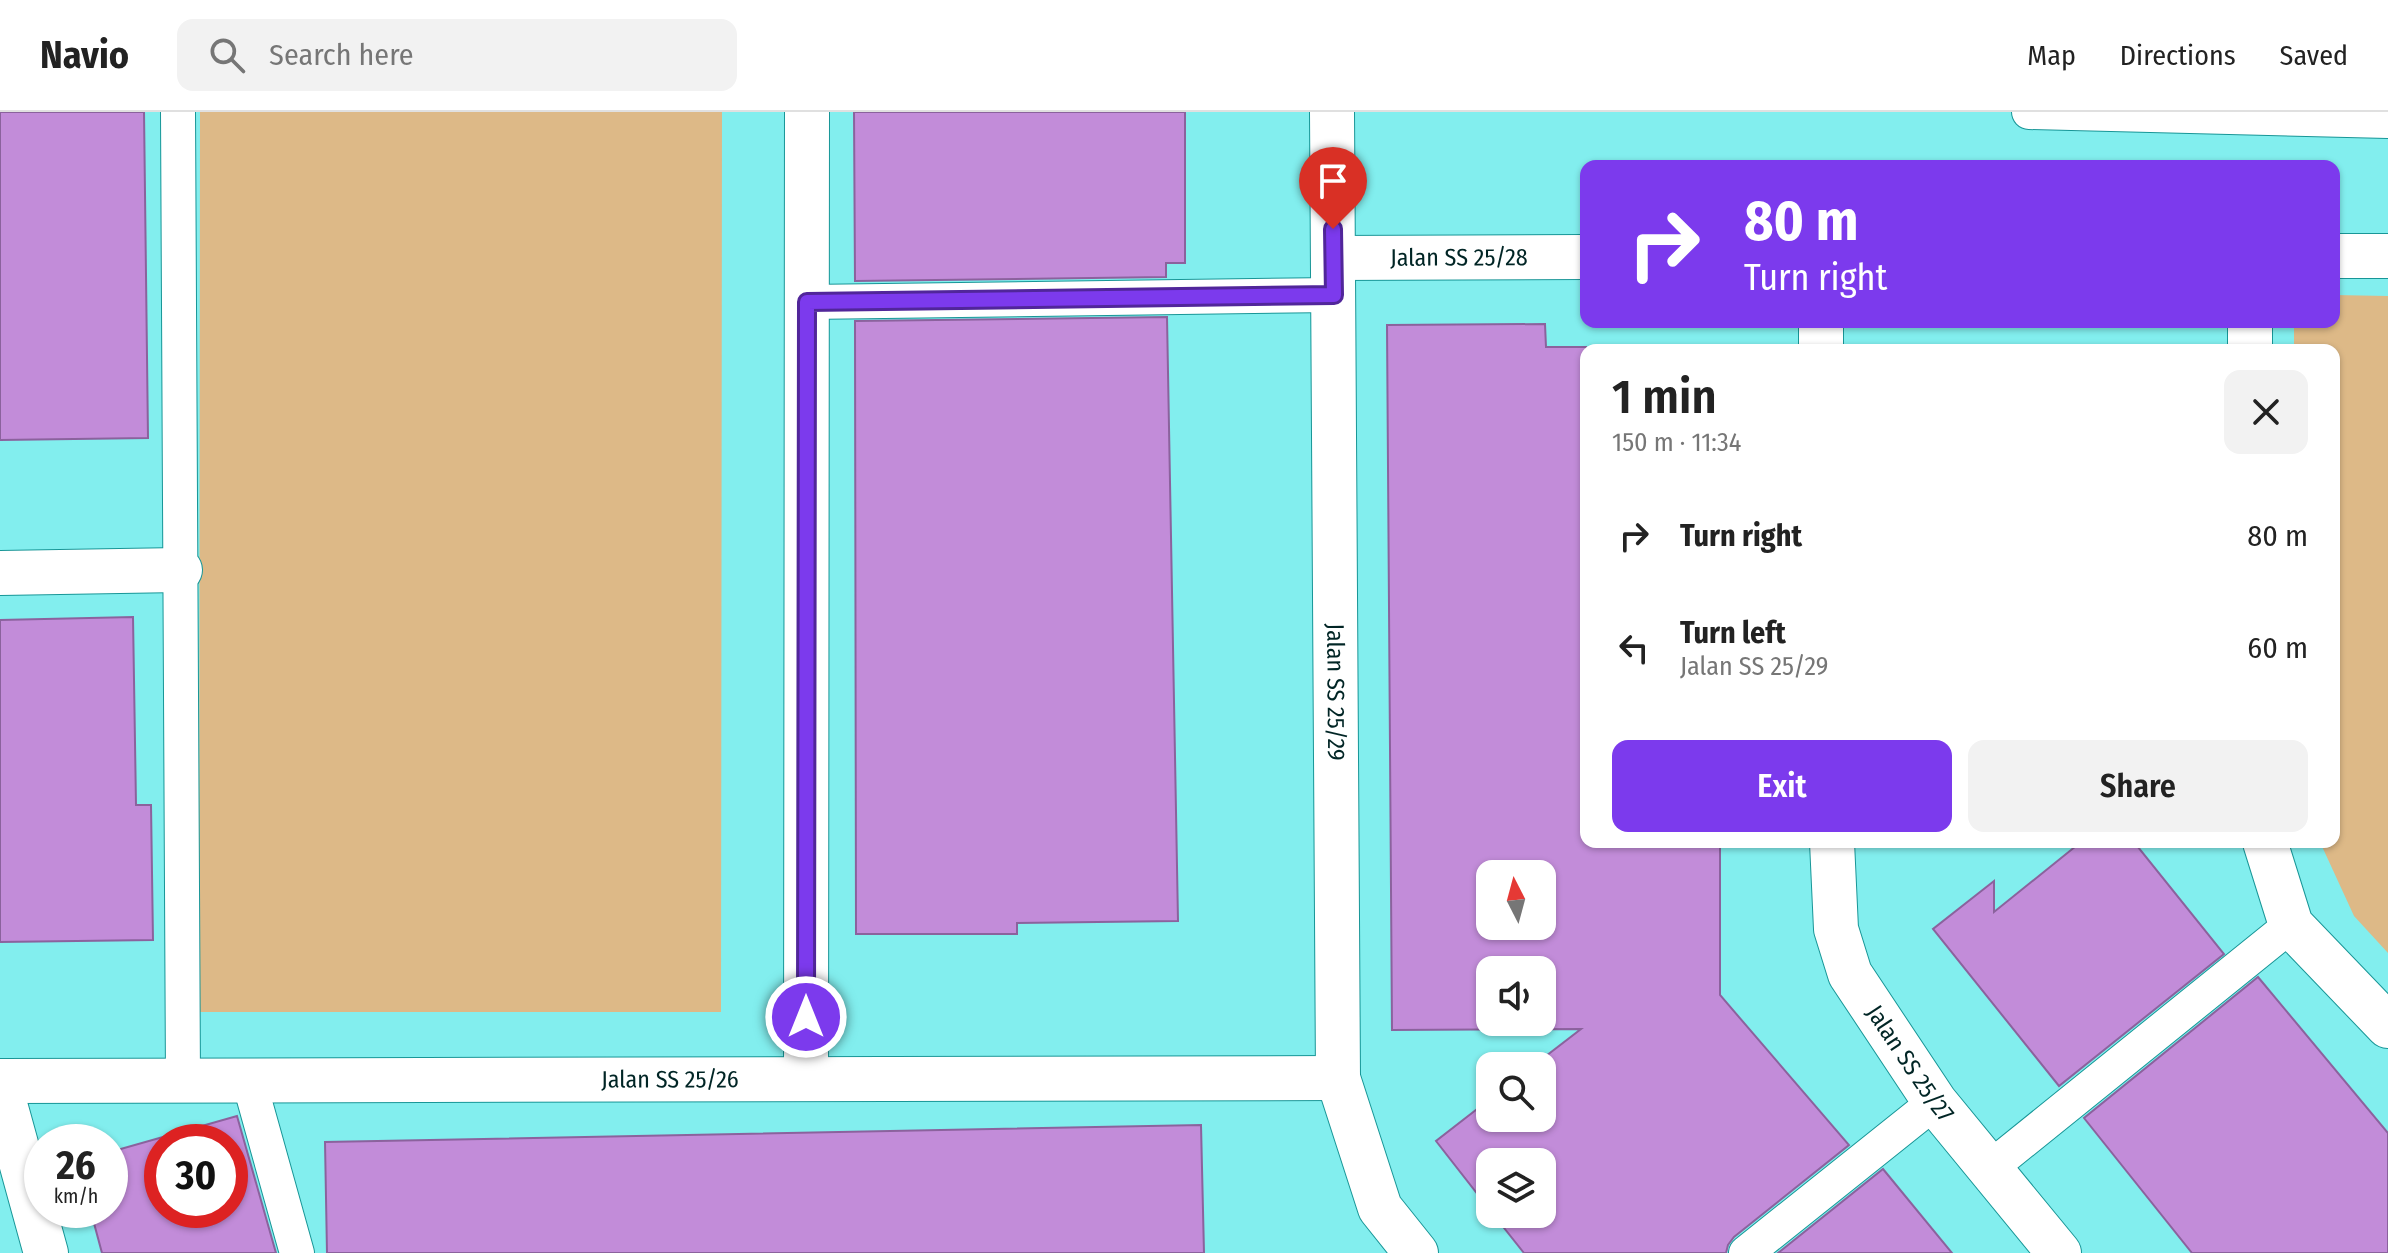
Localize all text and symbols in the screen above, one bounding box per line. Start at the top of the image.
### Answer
search box [177,19,737,91]
text: Navio [40,32,129,78]
icon: search [205,33,249,77]
text: Search here [269,37,414,73]
text: Map [2027,39,2076,72]
text: Directions [2120,39,2236,72]
text: Saved [2280,39,2348,72]
pin [1299,147,1367,229]
icon: arrive [1311,159,1355,203]
text: 80 m [1744,188,1859,255]
icon: right [1612,192,1716,296]
street label: Jalan SS 25/28 [1390,243,1528,272]
text: Turn right [1744,256,1887,300]
text: 1 min [1612,368,1717,426]
button: close [2224,370,2308,454]
text: 150 m · 11:34 [1612,427,1741,458]
icon: right [1612,514,1656,558]
text: Turn right [1680,518,1802,554]
text: 80 m [2247,518,2308,554]
text: Turn left [1680,615,1786,651]
street label: Jalan SS 25/29 [1321,623,1350,761]
icon: left [1612,626,1656,670]
text: 60 m [2247,630,2308,666]
text: Jalan SS 25/29 [1680,651,1828,682]
button: Exit [1612,740,1952,832]
button: Share [1968,740,2308,832]
north arrow [1476,860,1556,940]
map controls [1476,860,1556,1228]
button: sound [1476,956,1556,1036]
position arrow [764,975,848,1059]
street label: Jalan SS 25/27 [1861,1000,1960,1128]
button: search [1476,1052,1556,1132]
street label: Jalan SS 25/26 [601,1065,739,1094]
speed limit sign: 30 [144,1124,248,1228]
text: 26 [56,1142,96,1190]
button: layers [1476,1148,1556,1228]
text: km/h [54,1184,98,1208]

